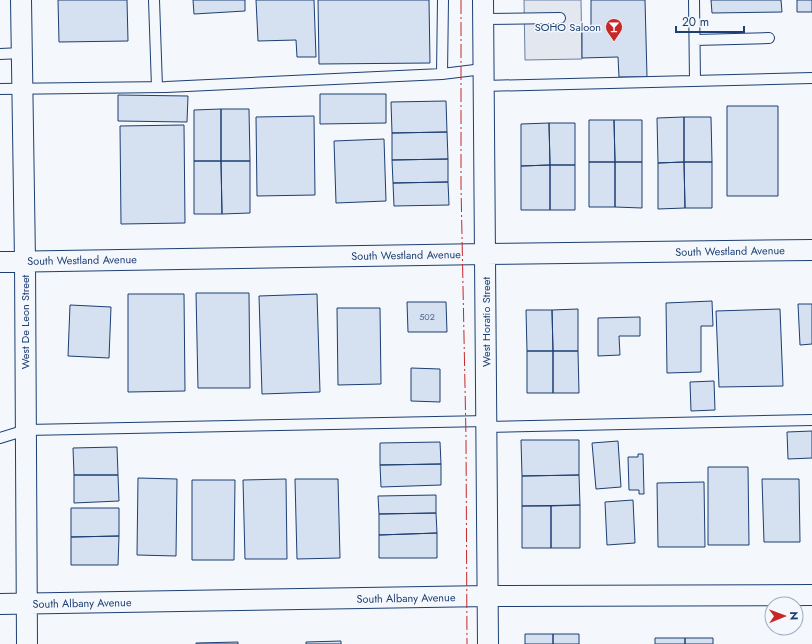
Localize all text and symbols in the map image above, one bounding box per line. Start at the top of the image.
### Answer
scale bar [676,8,744,34]
text: 20 m [682,13,709,31]
bar icon: SOHO Saloon [604,17,624,42]
place label: SOHO Saloon [535,19,601,35]
street label: South Westland Avenue [675,242,785,260]
street label: South Westland Avenue [351,246,461,264]
street label: South Westland Avenue [27,251,137,269]
street label: West De Leon Street [17,274,33,369]
street label: West Horatio Street [478,277,494,367]
house number: 502 [419,310,435,323]
street label: South Albany Avenue [356,589,456,607]
street label: South Albany Avenue [32,594,132,612]
north arrow [764,596,804,636]
text: N [786,611,802,620]

